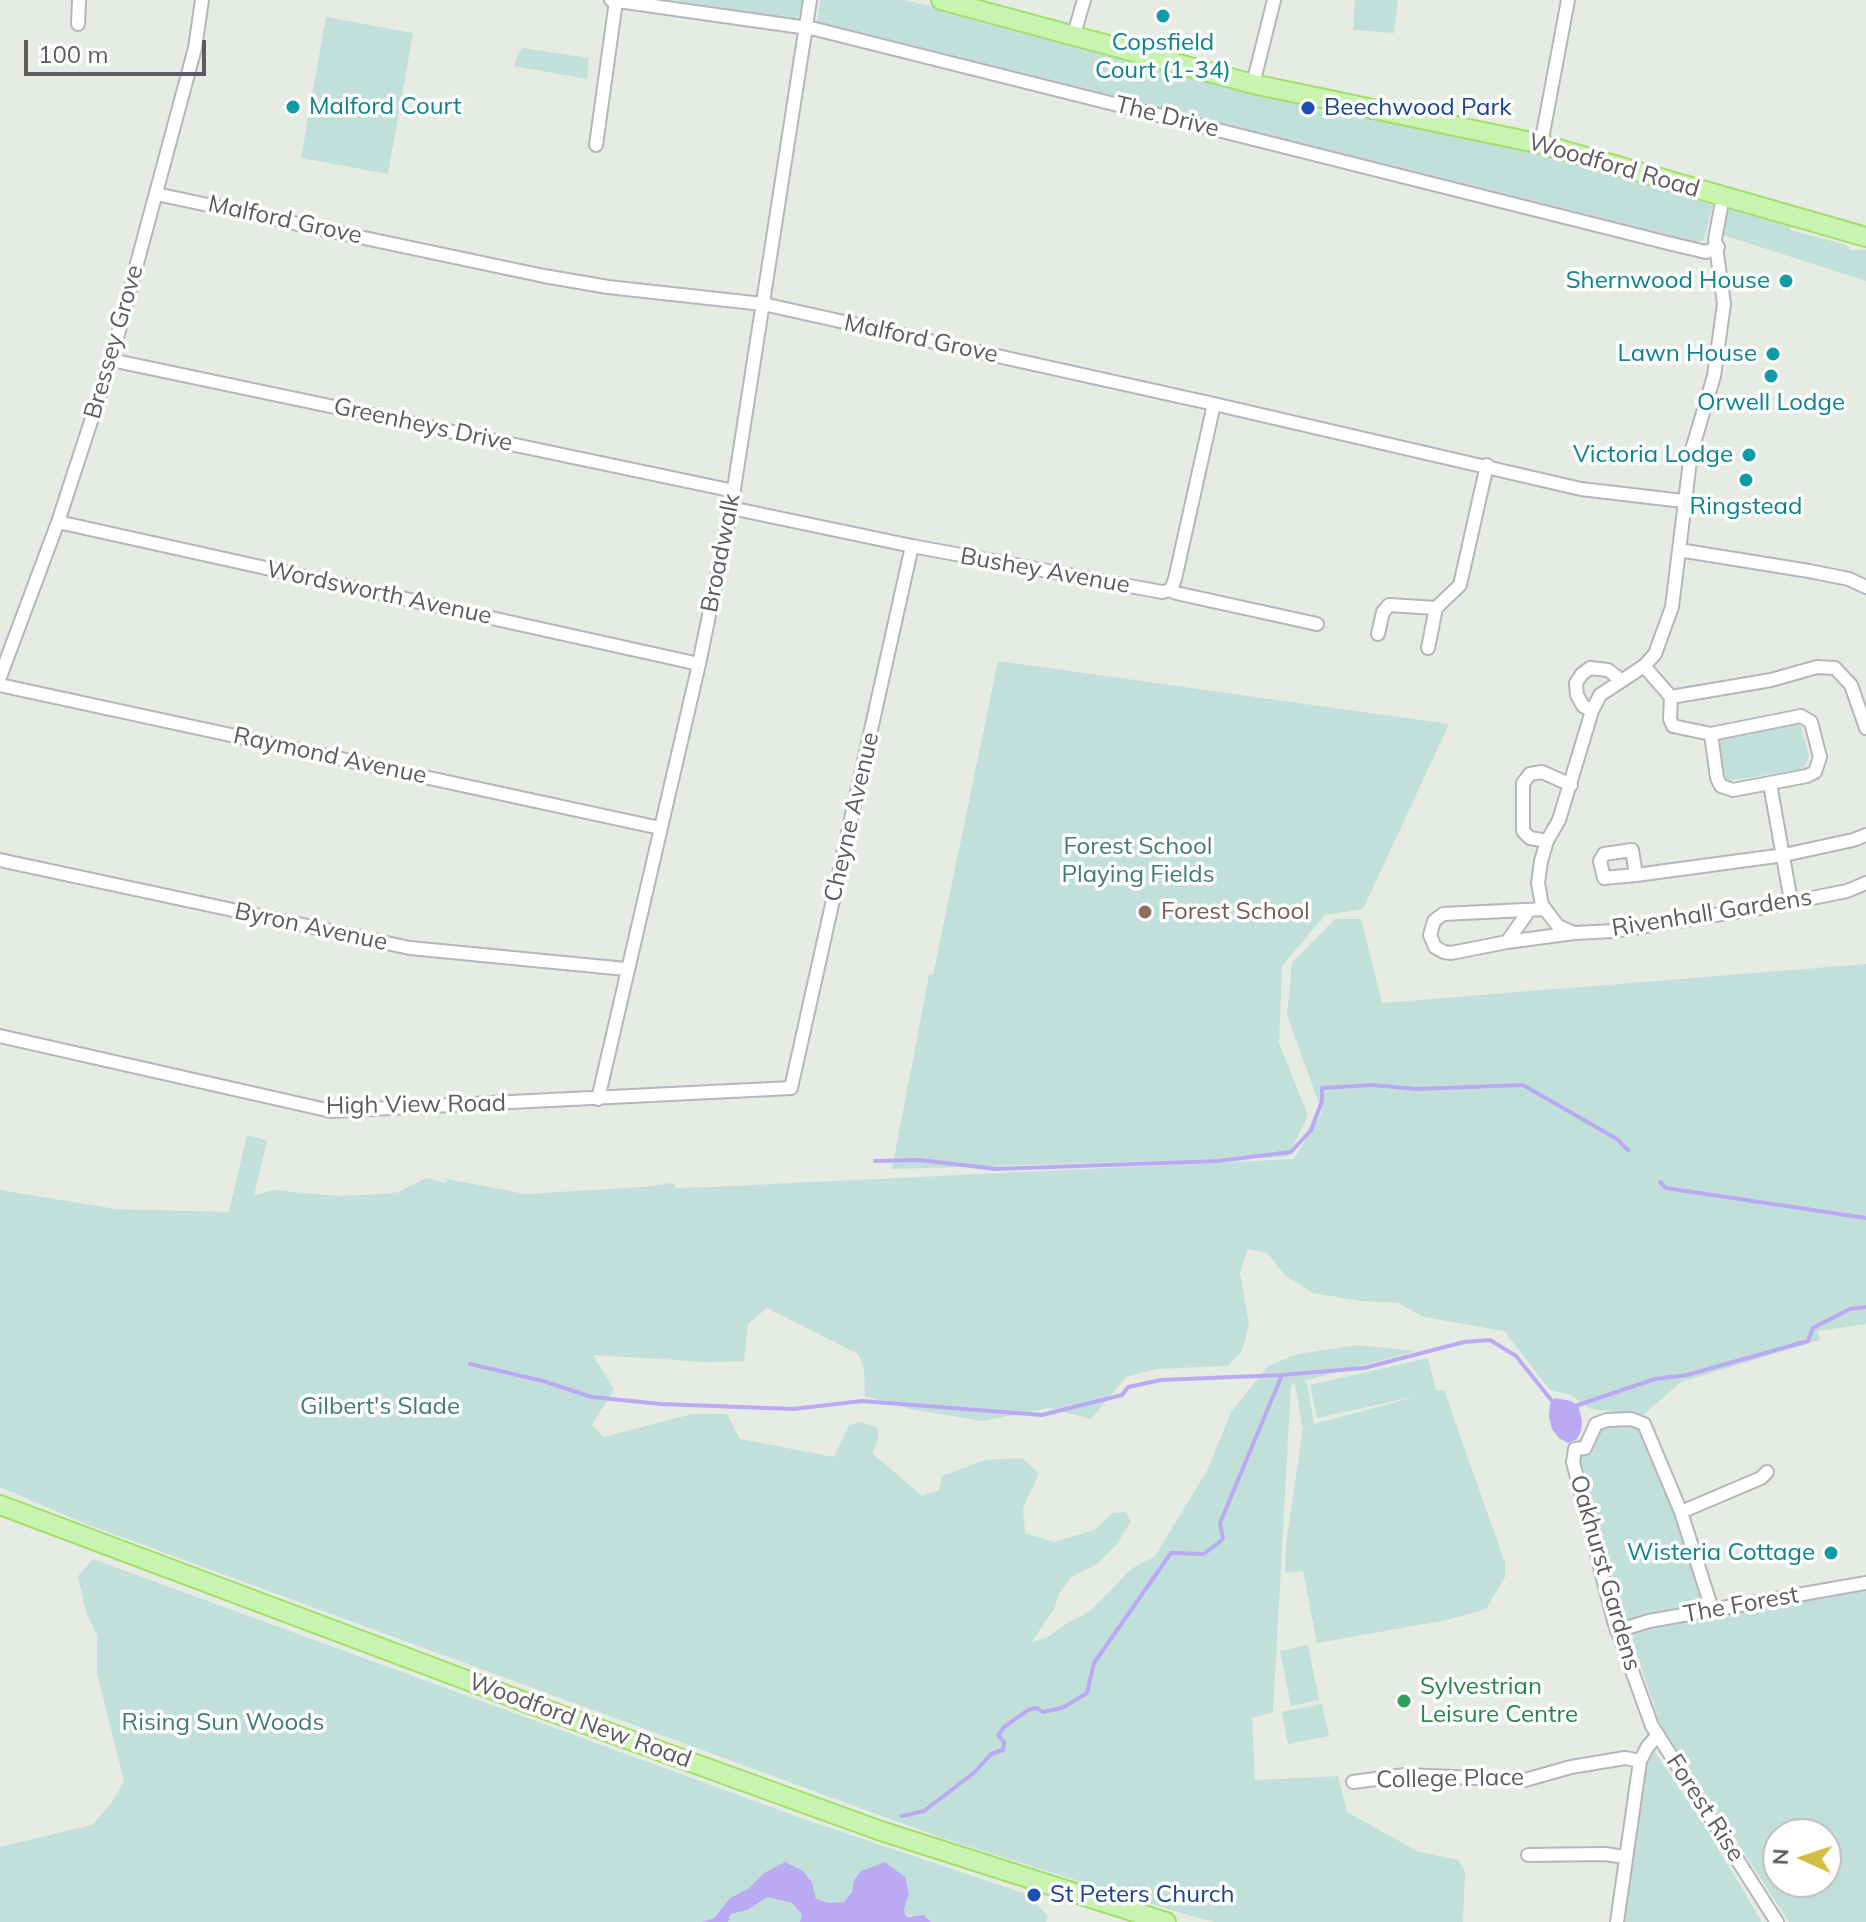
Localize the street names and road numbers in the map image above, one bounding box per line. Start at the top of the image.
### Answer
street label: The Drive [1112,90,1222,144]
street label: Woodford Road [1525,128,1703,204]
street label: Malford Grove [205,190,365,250]
street label: Bressey Grove [78,262,150,422]
street label: Malford Grove [841,309,1001,369]
street label: Greenheys Drive [331,392,515,458]
street label: Broadwalk [695,491,747,615]
street label: Bushey Avenue [958,542,1132,600]
street label: Wordsworth Avenue [264,555,494,631]
street label: Raymond Avenue [231,721,429,791]
street label: Cheyne Avenue [818,729,886,905]
street label: Rivenhall Gardens [1610,883,1814,943]
street label: Byron Avenue [232,897,390,957]
street label: High View Road [326,1089,506,1121]
street label: Oakhurst Gardens [1563,1472,1647,1674]
street label: The Forest [1681,1581,1801,1629]
street label: Woodford New Road [465,1667,695,1775]
street label: Forest Rise [1660,1749,1750,1867]
street label: College Place [1376,1763,1524,1795]

